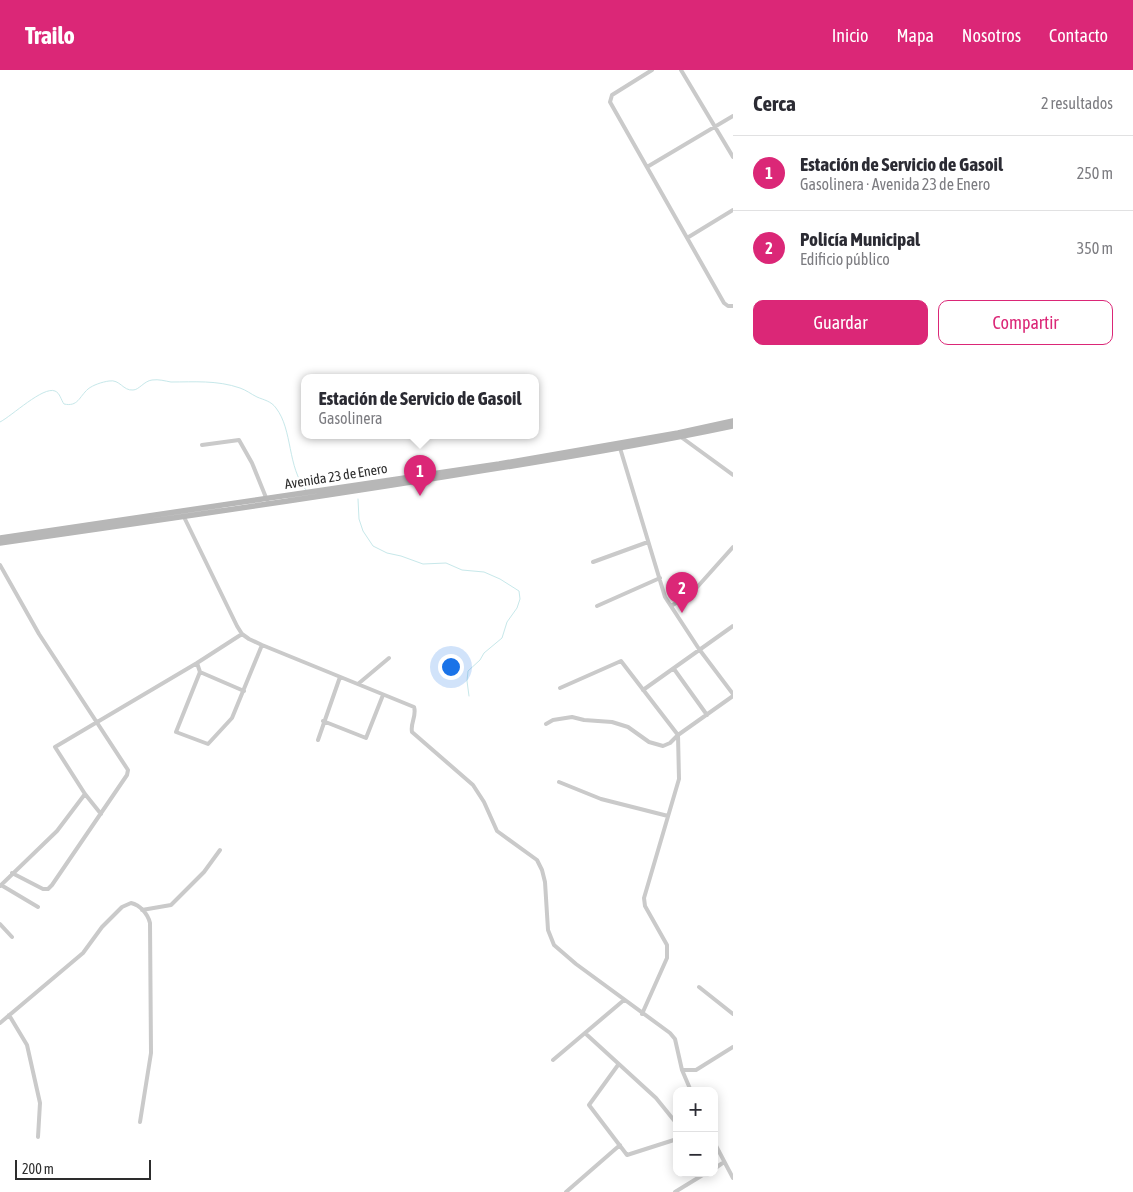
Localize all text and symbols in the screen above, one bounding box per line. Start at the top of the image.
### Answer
text: Trailo [25,22,75,49]
text: Inicio [832,25,868,46]
text: Mapa [896,25,934,46]
text: Nosotros [962,25,1021,46]
text: Contacto [1049,25,1108,46]
text: Cerca [753,91,796,115]
text: 2 resultados [1041,94,1113,112]
text: Estación de Servicio de Gasoil [800,153,1003,175]
text: 1 [765,164,773,182]
text: 250 m [1077,164,1113,182]
text: Gasolinera · Avenida 23 de Enero [800,175,990,193]
text: Policía Municipal [800,228,920,250]
text: 2 [765,239,773,257]
text: 350 m [1077,239,1113,257]
text: Edificio público [800,250,890,268]
button: Guardar [753,300,928,345]
button: Compartir [938,300,1113,345]
popup [301,374,539,439]
text: Estación de Servicio de Gasoil [318,387,522,409]
text: Gasolinera [318,409,382,427]
pin: 1 [404,455,436,496]
street label: Avenida 23 de Enero [284,460,388,492]
pin: 2 [666,572,698,613]
your location [438,654,464,680]
map controls [673,1087,718,1177]
button: + [673,1087,718,1132]
button: − [673,1132,718,1177]
scale bar [15,1157,151,1180]
text: 200 m [22,1161,54,1177]

